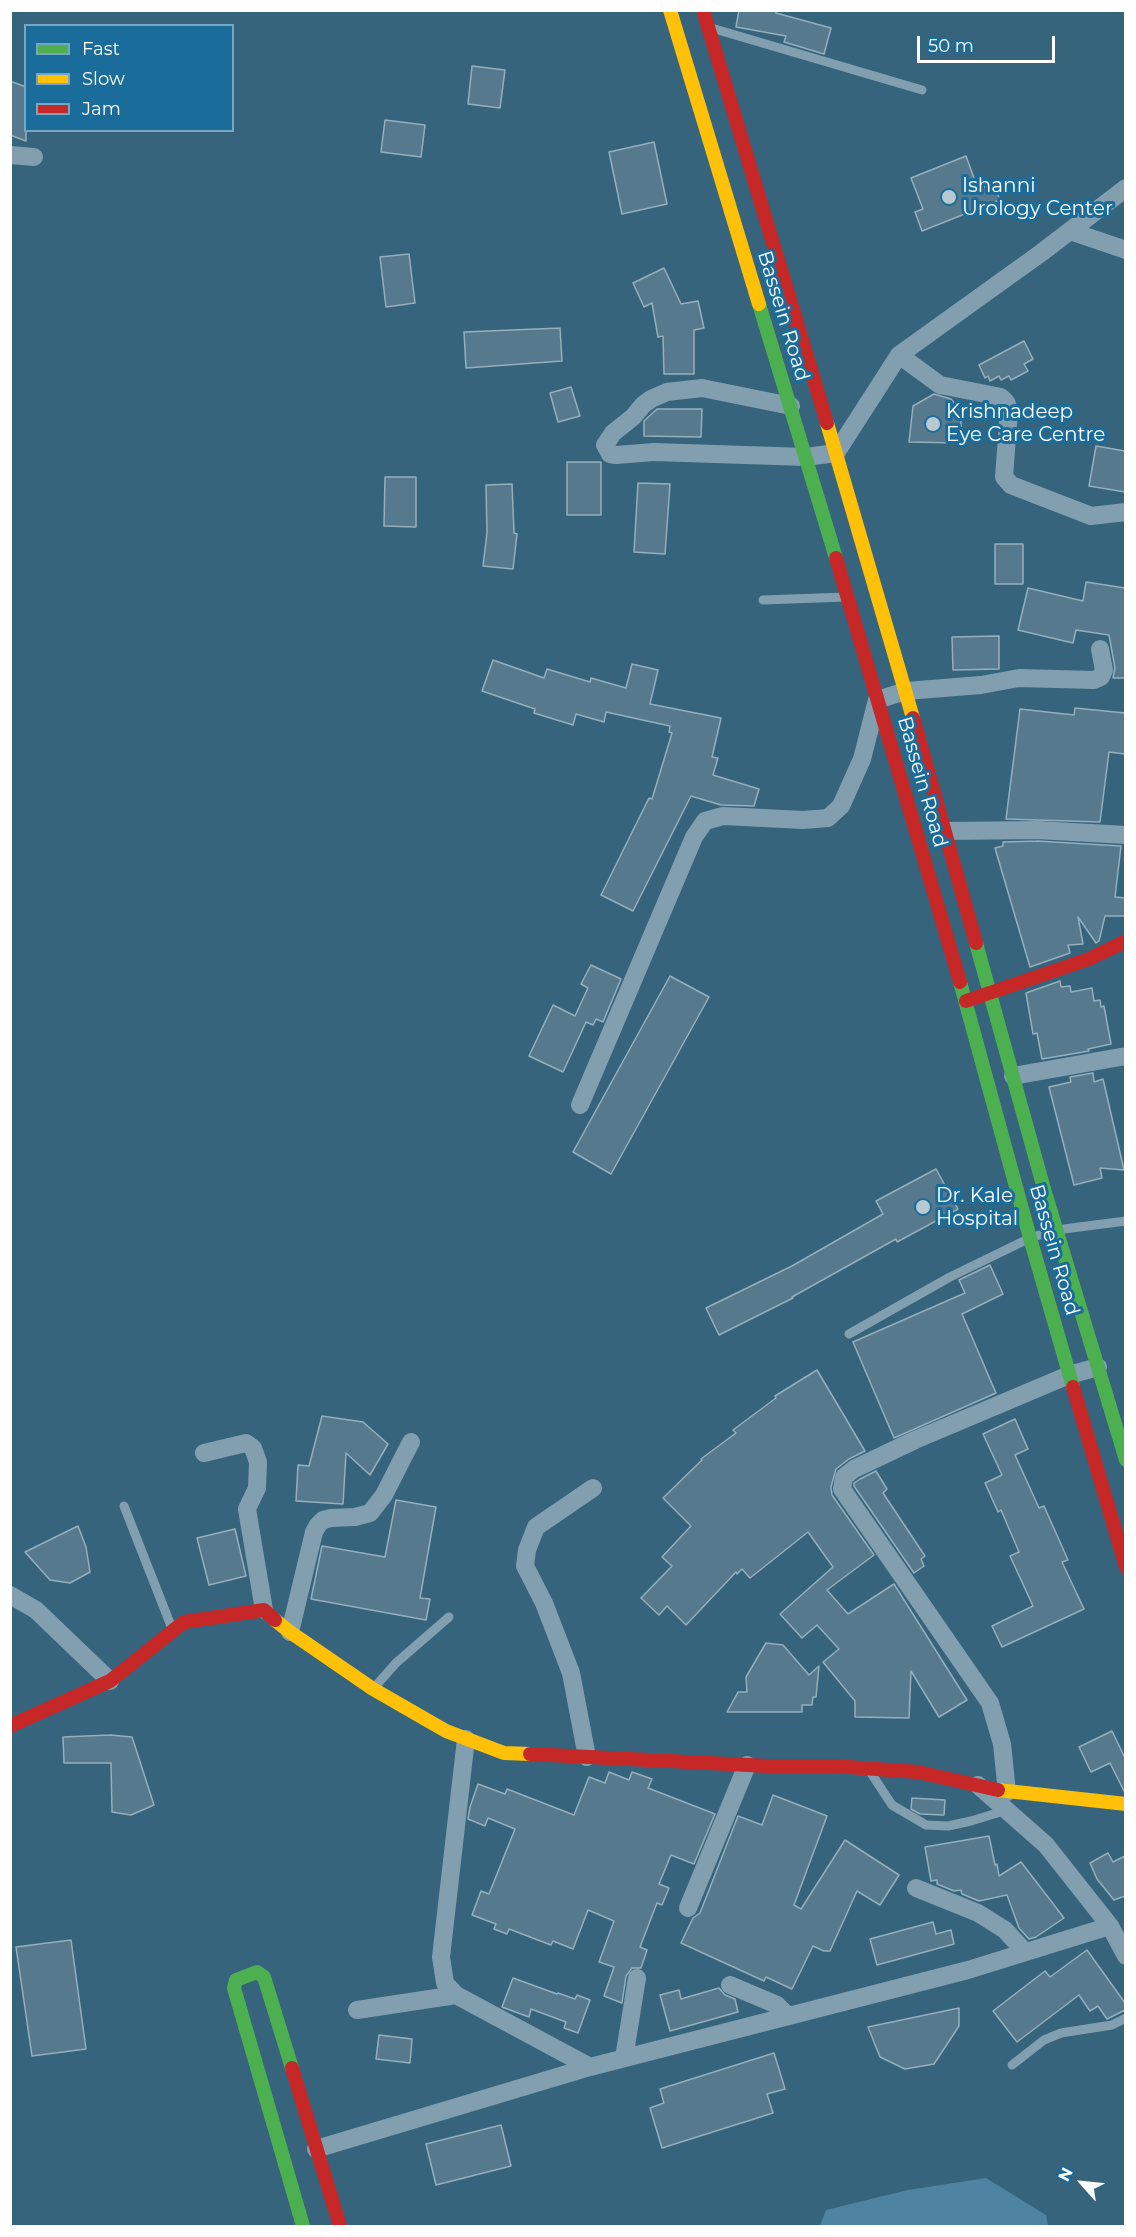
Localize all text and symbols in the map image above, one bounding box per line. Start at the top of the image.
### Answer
legend [24,24,234,132]
scale bar [920,24,1058,62]
text: 50 m [928,35,974,57]
text: Fast [82,38,120,60]
text: Slow [82,68,125,90]
text: Jam [82,98,121,120]
place label: Ishanni Urology Center [962,174,1113,221]
marker: Ishanni Urology Center [940,188,958,206]
street label: Bassein Road [752,248,814,384]
place label: Krishnadeep Eye Care Centre [946,400,1105,447]
marker: Krishnadeep Eye Care Centre [924,415,942,433]
street label: Bassein Road [892,714,952,850]
street label: Bassein Road [1024,1182,1084,1318]
place label: Dr. Kale Hospital [936,1184,1018,1231]
marker: Dr. Kale Hospital [914,1198,932,1216]
north arrow [1052,2153,1112,2213]
text: N [1054,2165,1077,2185]

